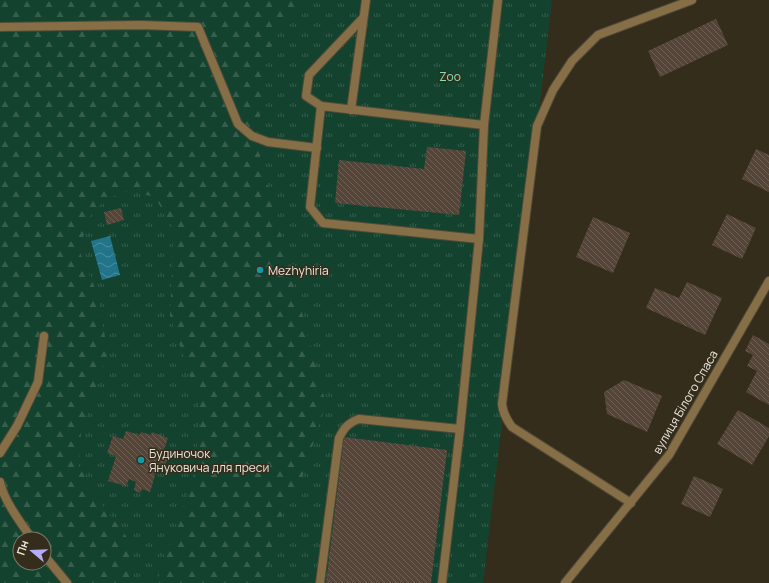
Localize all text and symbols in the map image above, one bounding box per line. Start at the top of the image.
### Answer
park label: Zoo [439,68,461,85]
place label: Mezhyhiria [268,262,329,279]
marker: Mezhyhiria [255,265,265,275]
street label: вулиця Білого Спаса [648,347,722,457]
place label: Будиночок Януковича для преси [149,445,269,476]
marker: Будиночок Януковича для преси [136,455,146,465]
north arrow [12,531,52,571]
text: Пн [13,538,32,557]

